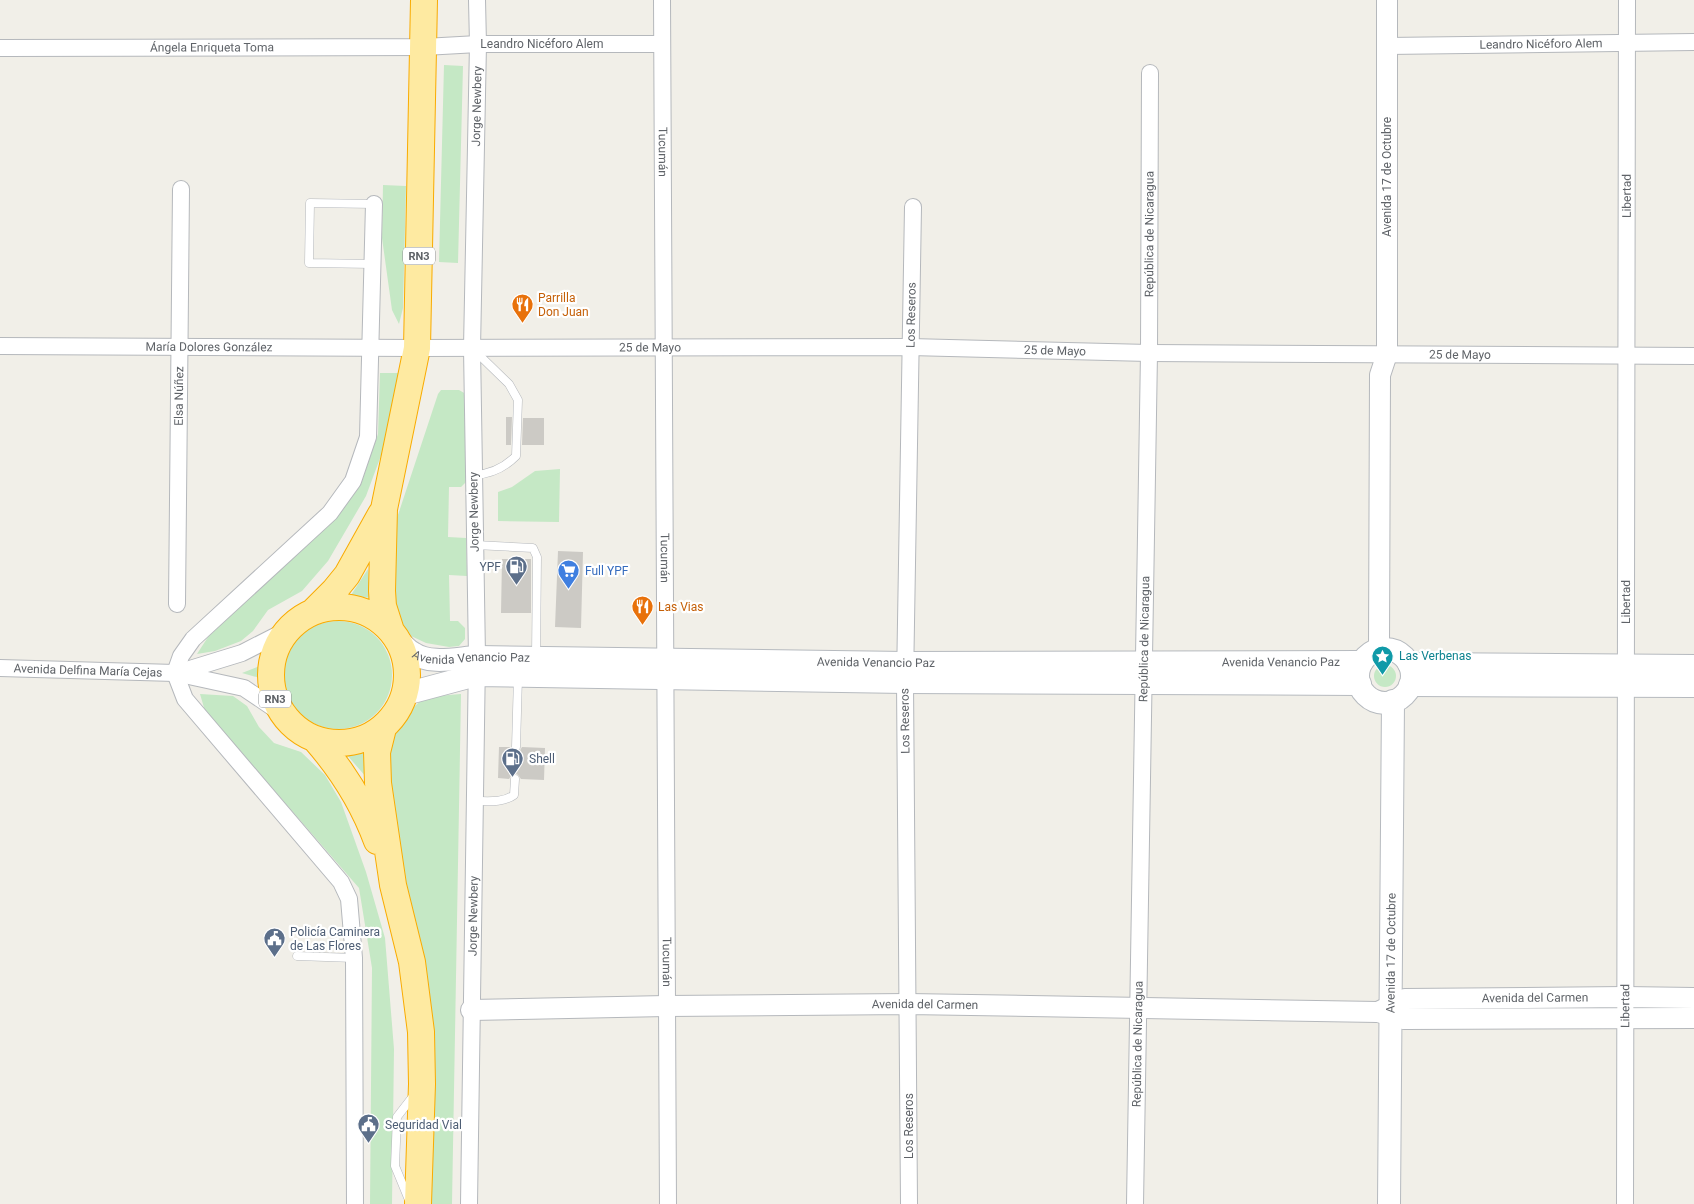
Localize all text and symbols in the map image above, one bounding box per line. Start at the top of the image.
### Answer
street label: Leandro Nicéforo Alem [1479,36,1603,52]
street label: Leandro Nicéforo Alem [480,37,604,51]
street label: Ángela Enriqueta Toma [150,40,274,55]
street label: Jorge Newbery [469,65,485,147]
street label: Avenida 17 de Octubre [1380,117,1394,237]
street label: Tucumán [656,127,670,177]
street label: República de Nicaragua [1142,171,1157,297]
street label: Libertad [1620,174,1634,218]
road number: RN3 [403,248,435,264]
street label: Los Reseros [904,282,919,348]
place label: Parrilla Don Juan [538,291,589,319]
restaurant icon: Parrilla Don Juan [510,293,534,324]
street label: María Dolores González [145,340,273,354]
street label: 25 de Mayo [619,340,681,355]
street label: 25 de Mayo [1024,343,1086,358]
street label: 25 de Mayo [1429,348,1491,362]
street label: Elsa Núñez [172,366,186,426]
street label: Jorge Newbery [466,471,482,552]
street label: Tucumán [658,533,672,583]
fuel station icon: YPF [505,555,529,586]
supermarket icon: Full YPF [557,559,581,590]
place label: YPF [480,560,501,574]
place label: Full YPF [585,564,629,578]
street label: República de Nicaragua [1136,576,1152,702]
street label: Libertad [1619,580,1633,624]
restaurant icon: Las Vias [630,595,654,626]
place label: Las Vias [658,600,703,614]
place icon: Las Verbenas [1371,644,1395,675]
street label: Avenida Venancio Paz [410,647,530,667]
place label: Las Verbenas [1399,649,1471,663]
street label: Avenida Venancio Paz [817,655,935,670]
street label: Avenida Venancio Paz [1222,655,1340,669]
street label: Avenida Delfina María Cejas [13,661,163,680]
street label: Los Reseros [897,688,913,754]
road number: RN3 [259,691,291,708]
fuel station icon: Shell [501,747,525,778]
place label: Shell [529,752,555,766]
street label: Jorge Newbery [466,875,481,956]
street label: Avenida 17 de Octubre [1384,893,1398,1013]
place label: Policía Caminera de Las Flores [290,925,380,953]
public building icon: Policía Caminera de Las Flores [262,927,286,958]
street label: Tucumán [660,937,674,987]
street label: República de Nicaragua [1130,981,1146,1107]
street label: Libertad [1618,984,1632,1028]
street label: Avenida del Carmen [1482,990,1588,1005]
street label: Avenida del Carmen [872,997,978,1012]
street label: Los Reseros [902,1093,916,1159]
public building icon: Seguridad Vial [357,1113,381,1144]
place label: Seguridad Vial [385,1118,462,1132]

